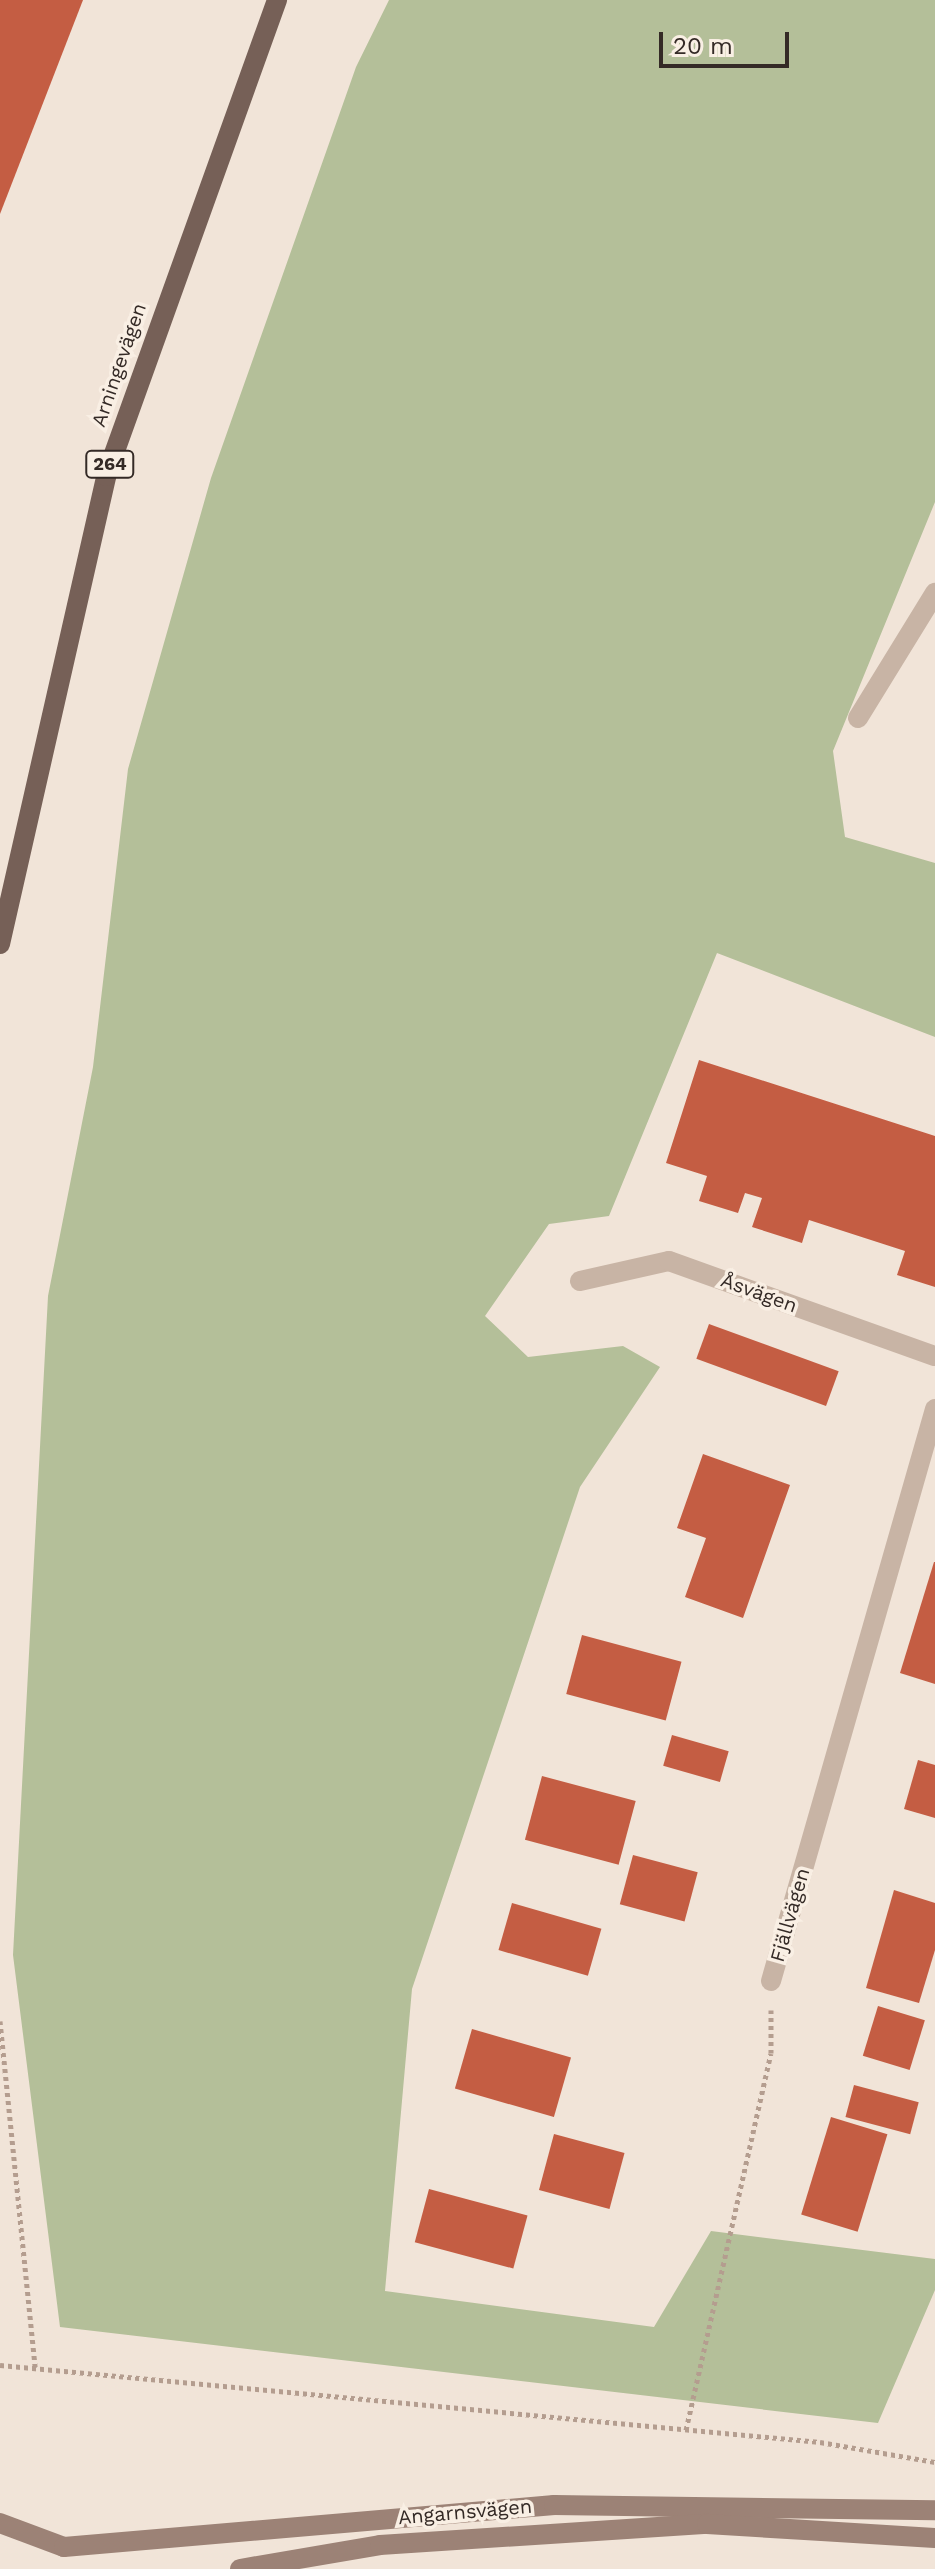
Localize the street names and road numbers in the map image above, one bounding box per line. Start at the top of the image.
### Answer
street label: Arningevägen [87,300,151,430]
road number: 264 [84,450,136,478]
street label: Åsvägen [718,1268,800,1318]
street label: Fjällvägen [765,1865,815,1965]
street label: Angarnsvägen [397,2494,533,2530]

